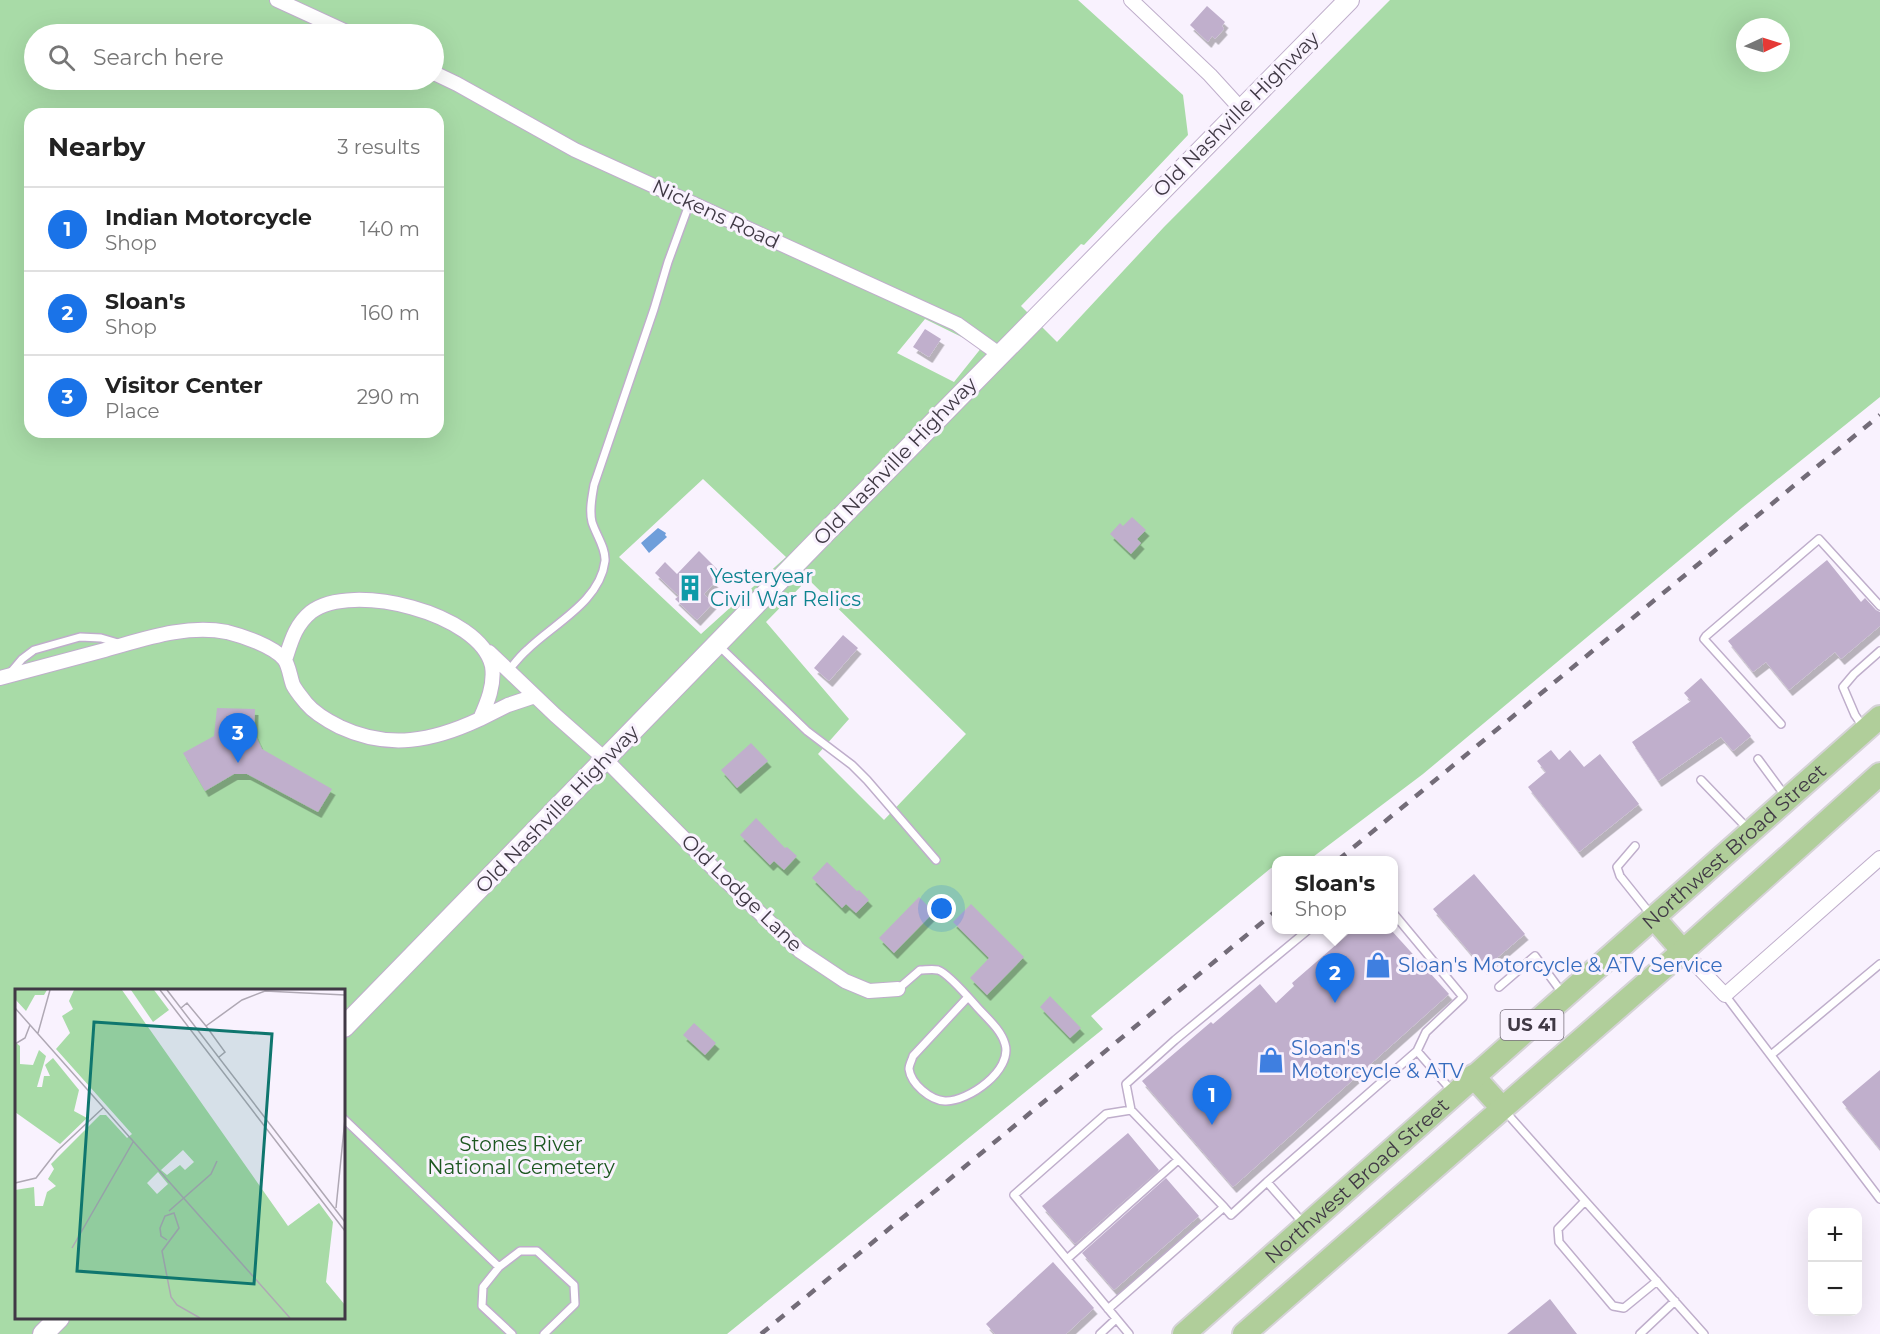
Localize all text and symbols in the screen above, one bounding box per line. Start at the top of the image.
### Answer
north arrow [1736,18,1790,72]
search box [24,24,444,90]
street label: Old Nashville Highway [1148,26,1324,202]
icon: search [45,41,78,74]
text: Search here [93,44,224,71]
text: Nearby [48,131,145,163]
text: 3 results [337,135,420,159]
street label: Nickens Road [649,174,783,254]
text: Indian Motorcycle [105,204,312,231]
text: 1 [64,217,71,241]
text: 140 m [360,217,420,241]
text: Shop [105,231,157,255]
text: Sloan's [105,288,185,315]
text: 2 [62,301,73,325]
text: 160 m [361,301,420,325]
text: Shop [105,315,157,339]
text: Visitor Center [105,372,263,399]
street label: Old Nashville Highway [808,372,982,550]
text: 3 [62,385,73,409]
text: 290 m [357,385,420,409]
text: Place [105,399,160,423]
place label: Yesteryear Civil War Relics [710,564,861,611]
building icon: Yesteryear Civil War Relics [675,573,705,603]
pin: 3 [218,714,258,763]
street label: Old Nashville Highway [470,720,644,898]
street label: Northwest Broad Street [1637,759,1831,934]
street label: Old Lodge Lane [677,829,807,957]
popup [1272,856,1398,934]
text: Sloan's [1295,870,1375,897]
your location [927,894,956,923]
text: Shop [1295,897,1347,921]
shop icon: Sloan's Motorcycle & ATV Service [1363,950,1393,980]
place label: Sloan's Motorcycle & ATV Service [1398,953,1723,977]
pin: 2 [1316,954,1354,1003]
inset map [15,989,345,1319]
road number: US 41 [1500,1010,1564,1040]
place label: Sloan's Motorcycle & ATV [1291,1036,1464,1083]
shop icon: Sloan's Motorcycle & ATV [1256,1045,1286,1075]
pin: 1 [1192,1076,1232,1125]
street label: Northwest Broad Street [1260,1093,1454,1269]
park label: Stones River National Cemetery [427,1132,615,1179]
map controls [1808,1208,1862,1316]
button: + [1808,1208,1862,1262]
button: − [1808,1262,1862,1316]

